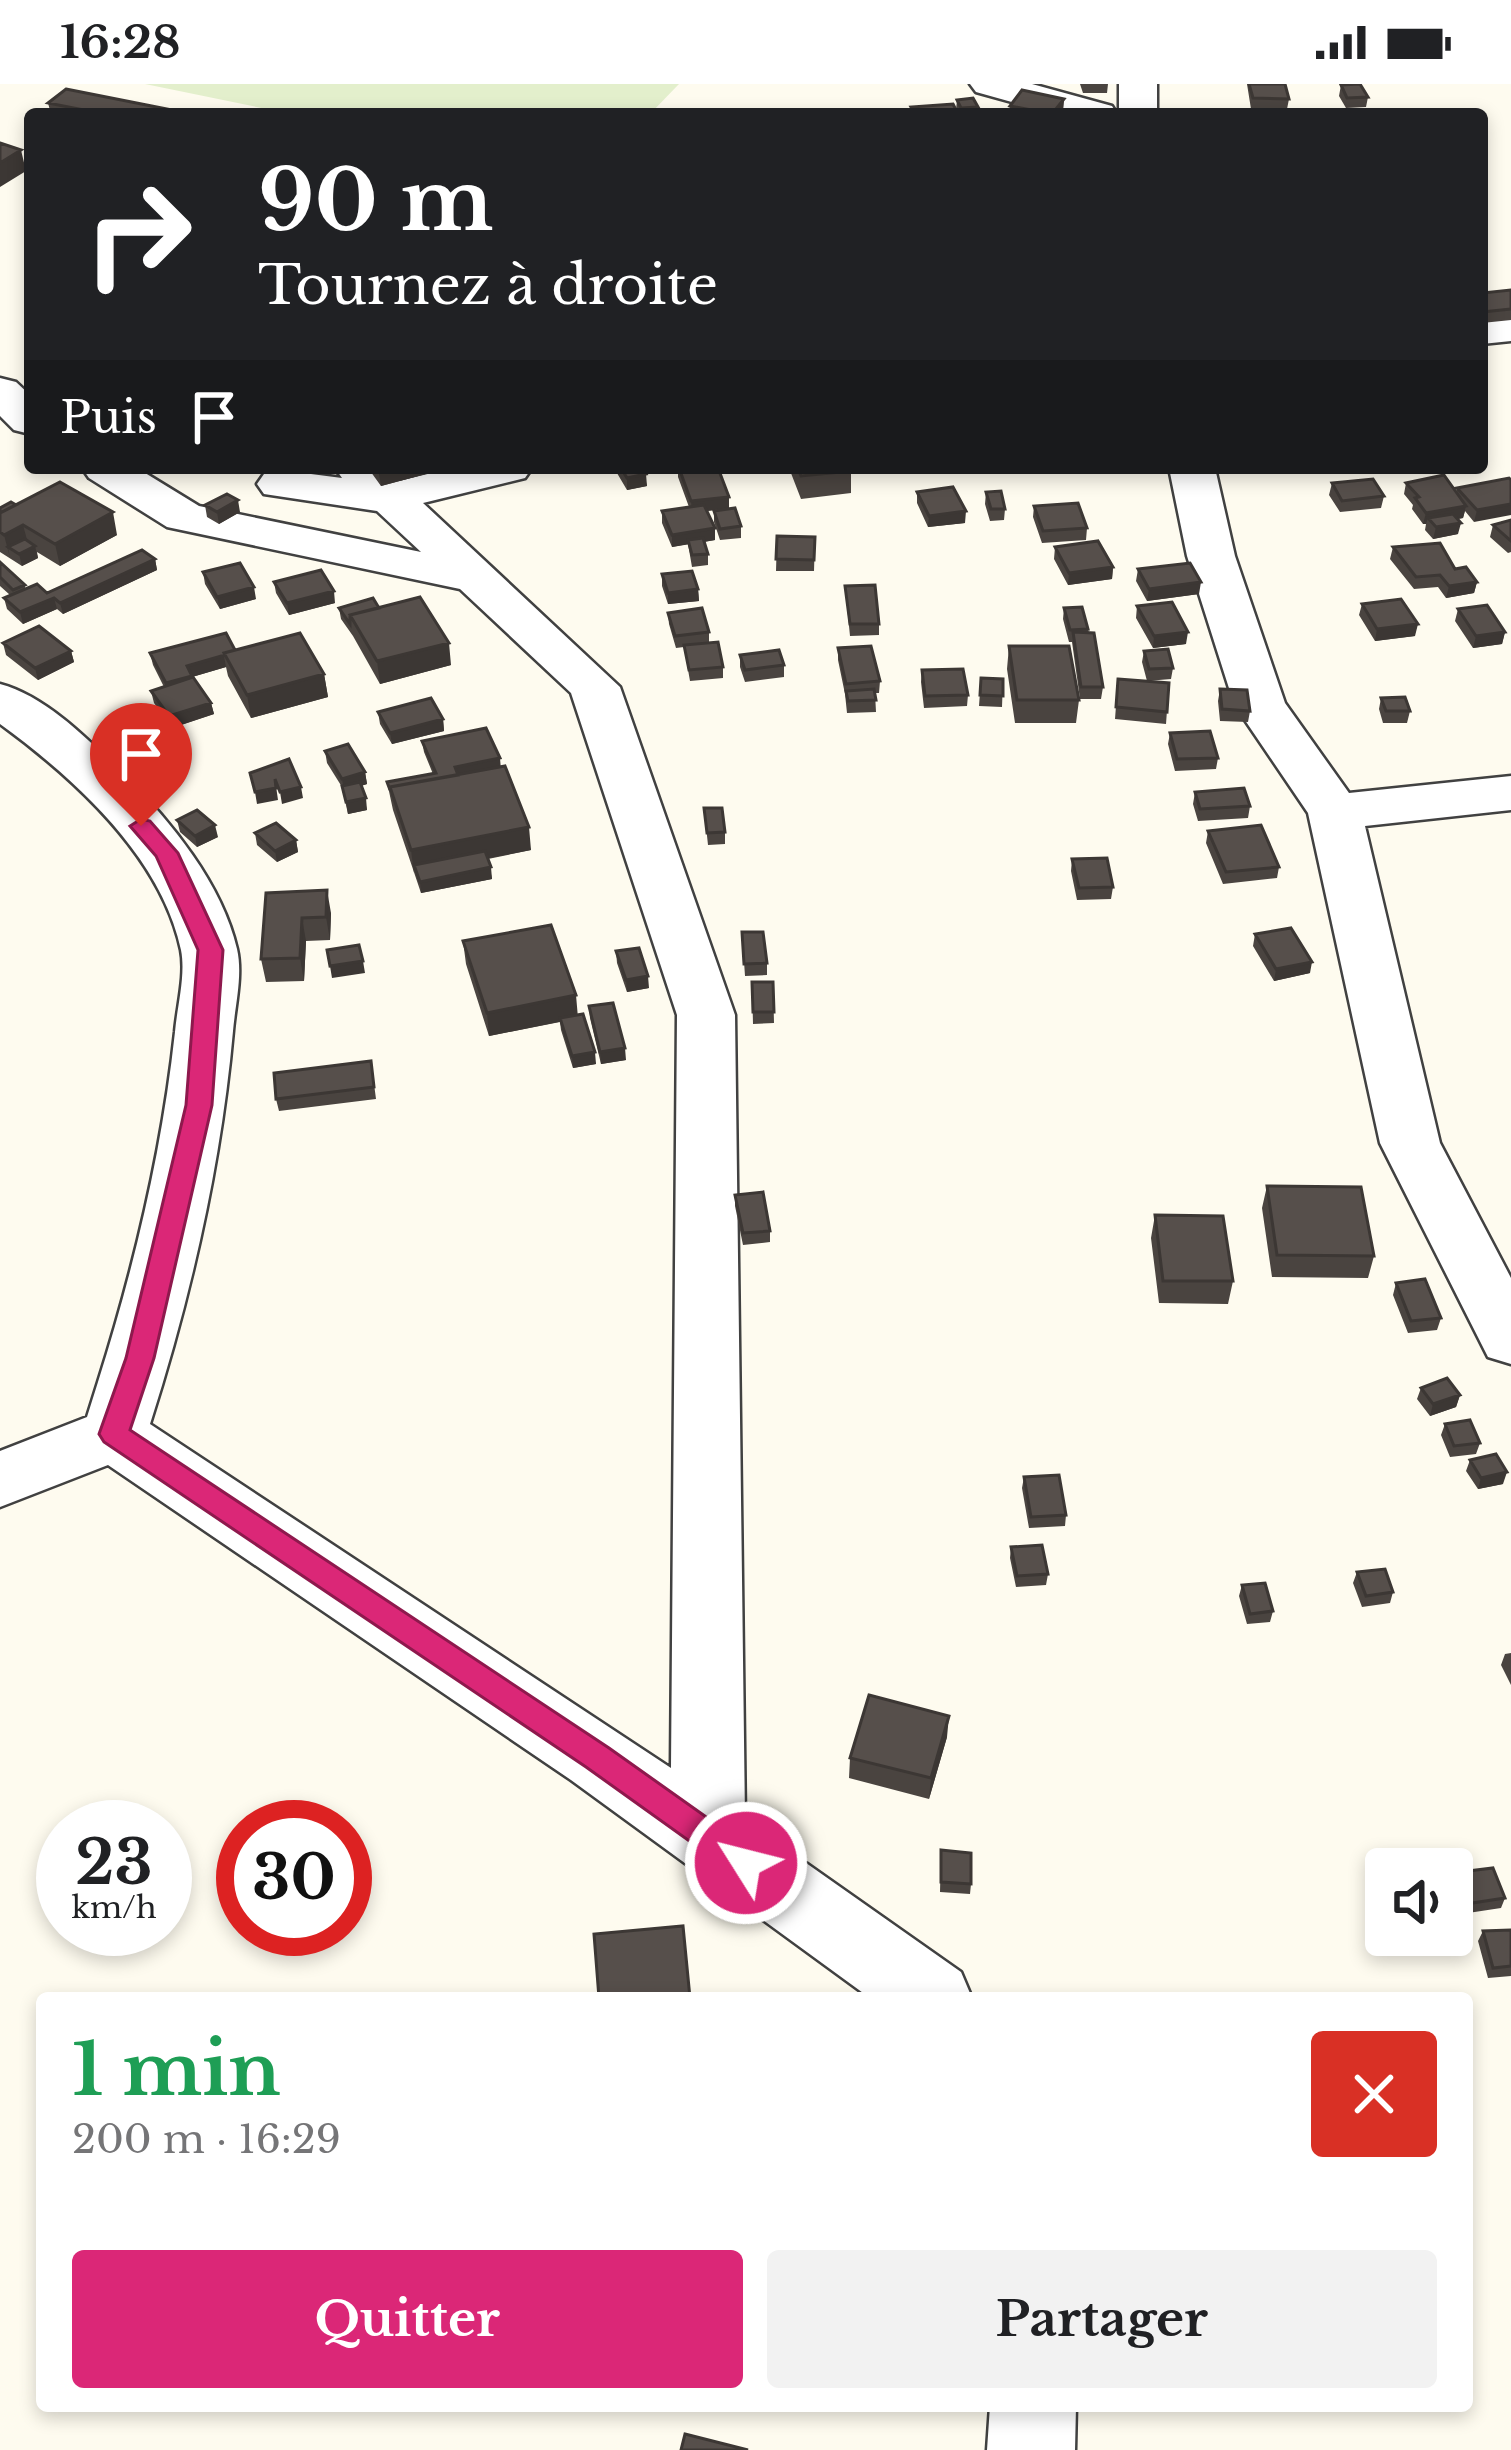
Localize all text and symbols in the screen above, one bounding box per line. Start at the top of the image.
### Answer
text: 16:28 [60,14,181,70]
text: 90 m [258,149,493,253]
icon: right [60,156,216,312]
text: Tournez à droite [258,252,718,319]
icon: arrive [181,384,247,450]
text: Puis [60,389,157,445]
pin [90,703,192,826]
icon: arrive [108,721,174,787]
speed limit sign: 30 [216,1800,372,1956]
position arrow [683,1800,809,1926]
text: 23 [75,1826,153,1900]
map controls [1365,1848,1473,1956]
button: sound [1365,1848,1473,1956]
text: km/h [71,1889,157,1926]
text: 1 min [72,2025,281,2114]
button: close [1311,2031,1437,2157]
text: 200 m · 16:29 [72,2115,341,2164]
button: Quitter [72,2250,743,2388]
button: Partager [767,2250,1437,2388]

